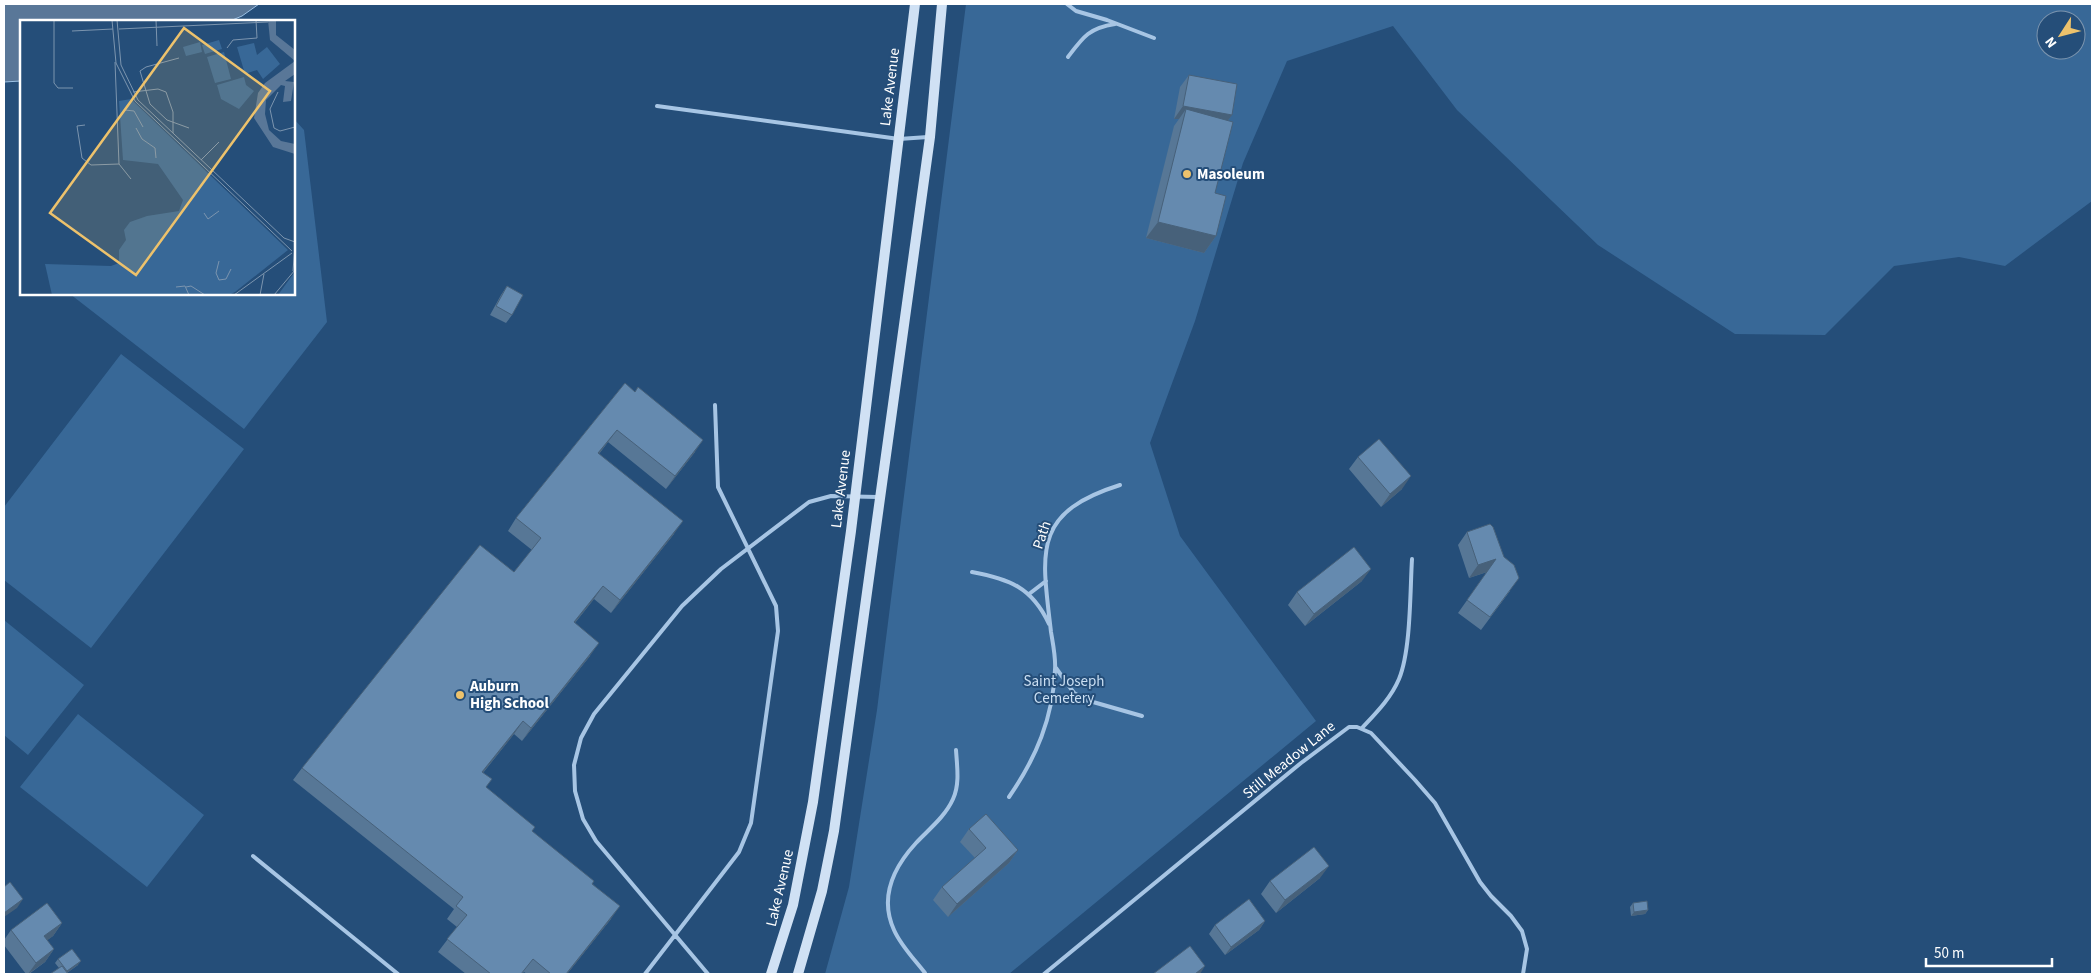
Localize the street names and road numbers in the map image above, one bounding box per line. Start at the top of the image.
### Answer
street label: Lake Avenue [875,47,905,127]
street label: Lake Avenue [826,449,856,529]
street label: Path [1027,518,1057,552]
street label: Still Meadow Lane [1238,716,1340,804]
street label: Lake Avenue [761,847,799,929]

